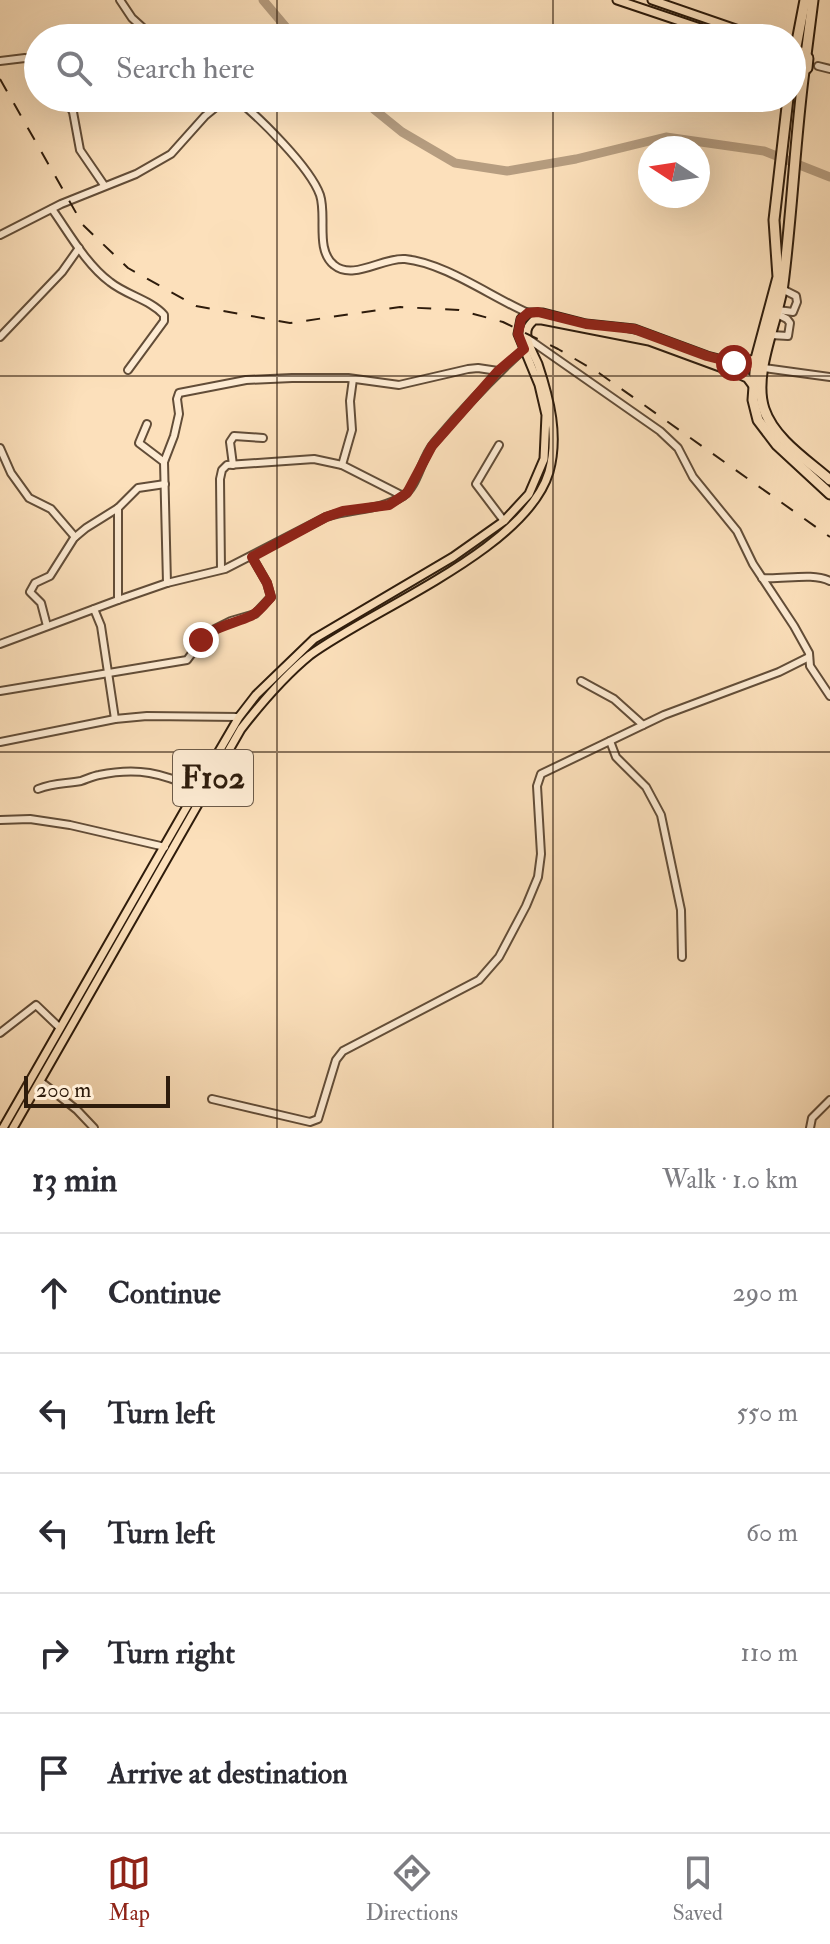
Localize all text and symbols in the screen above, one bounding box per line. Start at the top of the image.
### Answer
search box [24,24,806,112]
icon: search [52,46,96,90]
text: Search here [116,50,255,87]
north arrow [638,136,710,208]
route start [716,345,752,381]
route end [183,622,219,658]
road number: F102 [173,750,253,806]
scale bar [24,1072,170,1108]
text: 200 m [36,1076,91,1104]
text: 13 min [32,1159,117,1202]
text: Walk · 1.0 km [662,1164,798,1196]
icon: ahead [32,1271,76,1315]
text: Continue [108,1275,221,1312]
text: 290 m [733,1277,798,1309]
icon: left [32,1391,76,1435]
text: Turn left [108,1395,215,1432]
text: 550 m [736,1397,798,1429]
icon: left [32,1511,76,1555]
text: Turn left [108,1515,215,1552]
text: 60 m [746,1517,798,1549]
icon: right [32,1631,76,1675]
text: Turn right [108,1635,235,1672]
text: 110 m [741,1637,798,1669]
icon: arrive [32,1751,76,1795]
text: Arrive at destination [108,1755,348,1792]
tab: Map [107,1851,151,1927]
tab: Directions [366,1851,458,1927]
tab: Saved [673,1851,723,1927]

